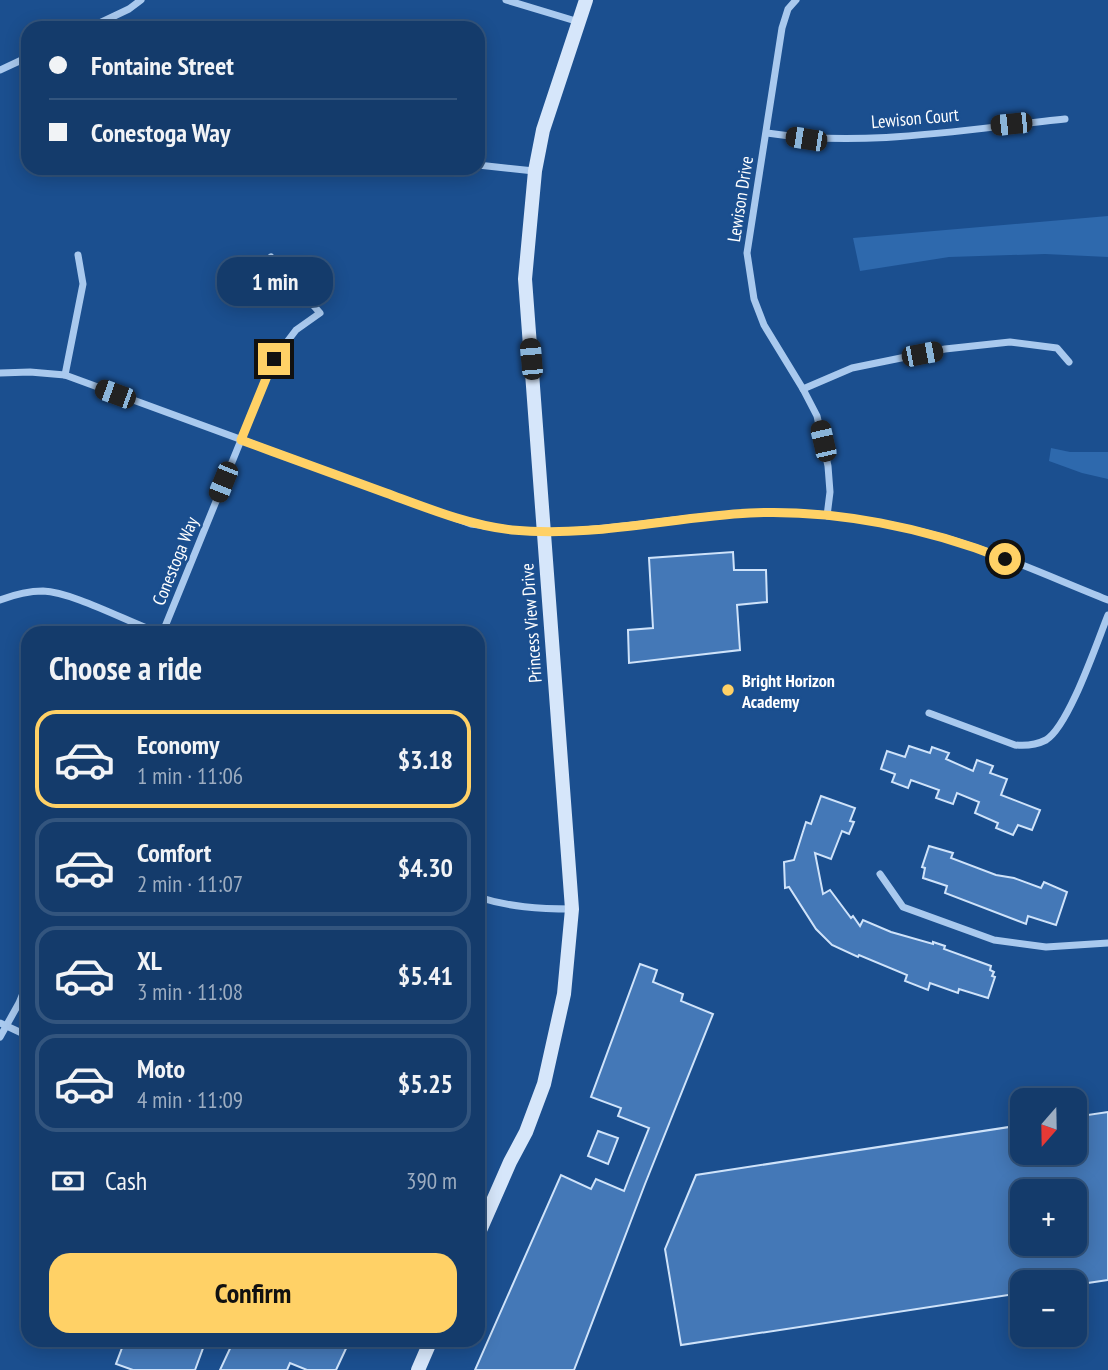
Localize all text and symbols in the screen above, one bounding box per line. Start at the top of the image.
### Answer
text: Fontaine Street [91,49,234,82]
street label: Lewison Court [870,103,960,133]
car [990,111,1033,137]
text: Conestoga Way [91,116,231,149]
car [784,125,829,153]
street label: Lewison Drive [722,154,758,244]
callout: 1 min [216,258,332,306]
text: 1 min [252,267,298,296]
car [519,337,544,381]
car [900,340,945,368]
route end [258,343,290,375]
car [92,377,139,411]
car [809,418,838,464]
car [206,459,241,505]
street label: Conestoga Way [147,513,203,609]
route start [989,543,1021,575]
street label: Princess View Drive [515,562,547,684]
text: Choose a ride [49,647,202,689]
place label: Bright Horizon Academy [741,669,835,713]
marker: Bright Horizon Academy [720,682,736,698]
icon: car [53,728,116,791]
text: Economy [137,728,219,761]
text: $3.18 [398,743,453,776]
text: 1 min · 11:06 [137,761,243,790]
icon: car [53,836,116,899]
text: Comfort [137,836,211,869]
text: $4.30 [398,851,453,884]
text: 2 min · 11:07 [137,869,243,898]
icon: car [53,944,116,1007]
text: XL [137,944,162,977]
text: $5.41 [398,959,453,992]
text: 3 min · 11:08 [137,977,243,1006]
icon: car [53,1052,116,1115]
text: Moto [137,1052,185,1085]
text: $5.25 [398,1067,453,1100]
text: 4 min · 11:09 [137,1085,243,1114]
north arrow [1010,1088,1087,1166]
map controls [1010,1088,1087,1347]
icon: cash [49,1162,87,1200]
text: Cash [105,1164,147,1197]
text: 390 m [406,1166,457,1195]
button: + [1010,1179,1087,1256]
button: Confirm [49,1253,457,1333]
button: − [1010,1270,1087,1347]

